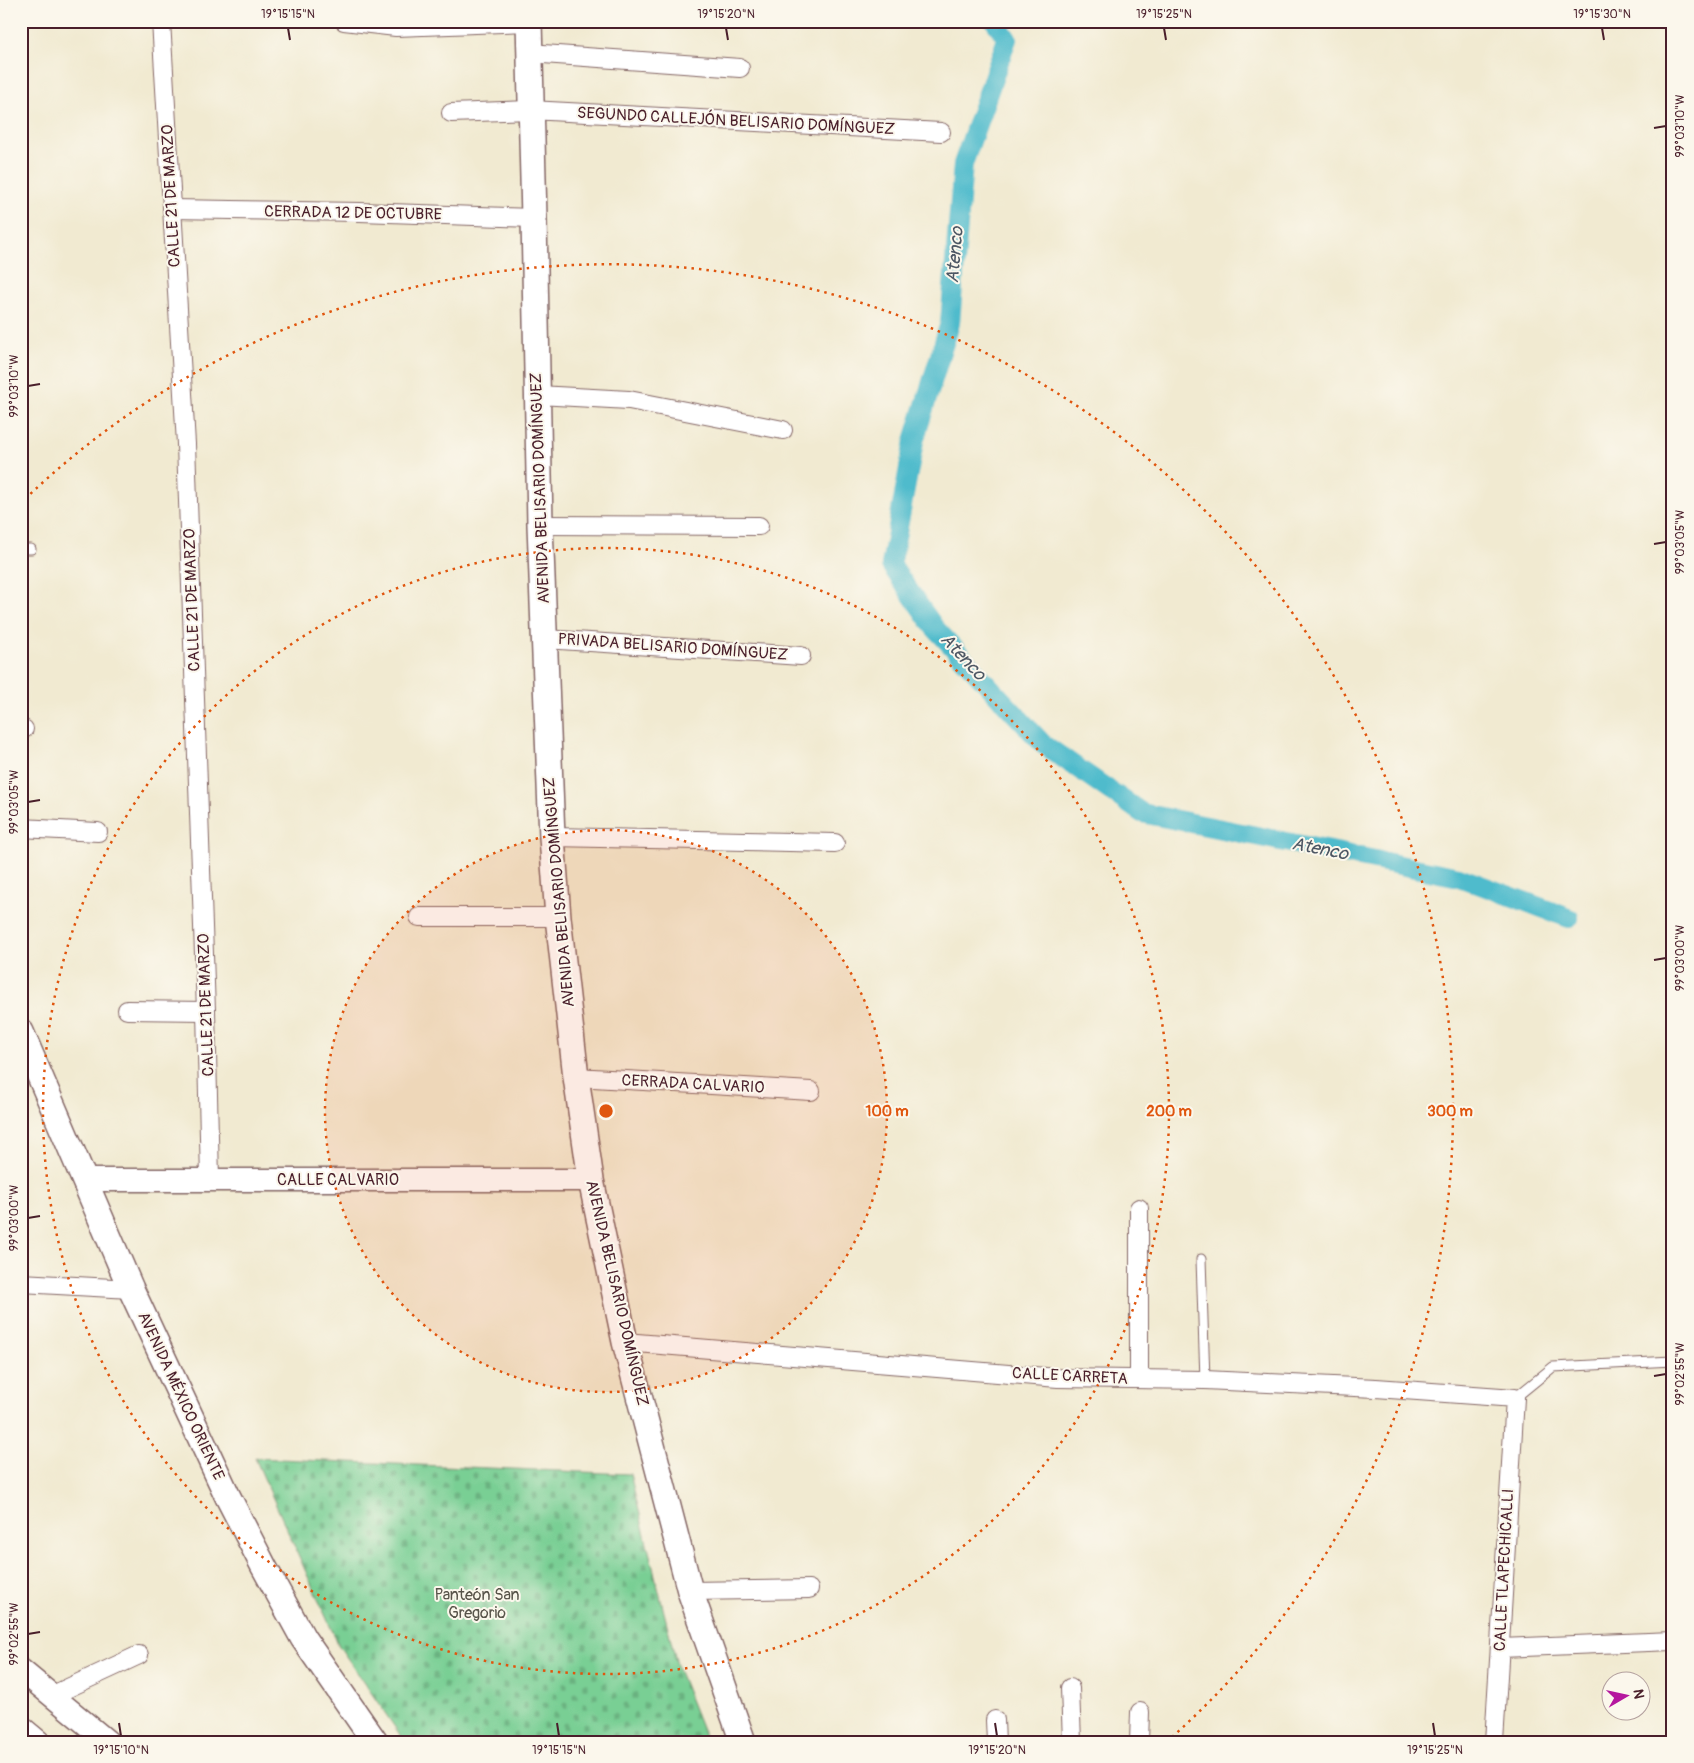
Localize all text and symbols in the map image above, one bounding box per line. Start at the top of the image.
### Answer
text: 19°15'15"N [261,7,315,22]
text: 19°15'20"N [697,7,755,22]
text: 19°15'25"N [1136,7,1192,22]
text: 19°15'30"N [1573,7,1631,22]
text: 99°03'10"W [1673,95,1688,157]
street label: SEGUNDO CALLEJÓN BELISARIO DOMÍNGUEZ [577,102,896,139]
street label: CALLE 21 DE MARZO [157,124,185,268]
street label: CERRADA 12 DE OCTUBRE [264,201,442,225]
water label: Atenco [941,225,969,284]
text: 99°03'10"W [7,355,22,417]
street label: AVENIDA BELISARIO DOMÍNGUEZ [526,372,554,604]
text: 99°03'05"W [1673,510,1688,574]
street label: CALLE 21 DE MARZO [180,528,204,672]
street label: PRIVADA BELISARIO DOMÍNGUEZ [557,629,789,665]
water label: Atenco [935,629,992,686]
text: 99°03'05"W [7,770,22,834]
street label: AVENIDA BELISARIO DOMÍNGUEZ [539,776,579,1008]
water label: Atenco [1290,832,1351,866]
text: 99°03'00"W [1673,925,1688,991]
street label: CALLE 21 DE MARZO [194,933,218,1077]
street label: CERRADA CALVARIO [621,1070,765,1098]
centre of rings [597,1102,615,1120]
text: 100 m [866,1102,908,1121]
text: 200 m [1146,1102,1192,1121]
text: 300 m [1427,1102,1473,1121]
street label: CALLE CALVARIO [277,1170,399,1190]
street label: AVENIDA BELISARIO DOMÍNGUEZ [581,1178,653,1408]
text: 99°03'00"W [7,1185,22,1251]
street label: AVENIDA MÉXICO ORIENTE [133,1309,229,1483]
text: 99°02'55"W [1673,1342,1688,1406]
street label: CALLE CARRETA [1012,1363,1128,1389]
street label: CALLE TLAPECHICALLI [1490,1488,1518,1652]
park label: Panteón San Gregorio [434,1585,520,1623]
text: 99°02'55"W [7,1602,22,1666]
north arrow [1602,1670,1652,1720]
text: N [1629,1688,1647,1700]
text: 19°15'10"N [93,1743,149,1758]
text: 19°15'15"N [532,1743,586,1758]
text: 19°15'20"N [968,1743,1026,1758]
text: 19°15'25"N [1407,1743,1463,1758]

